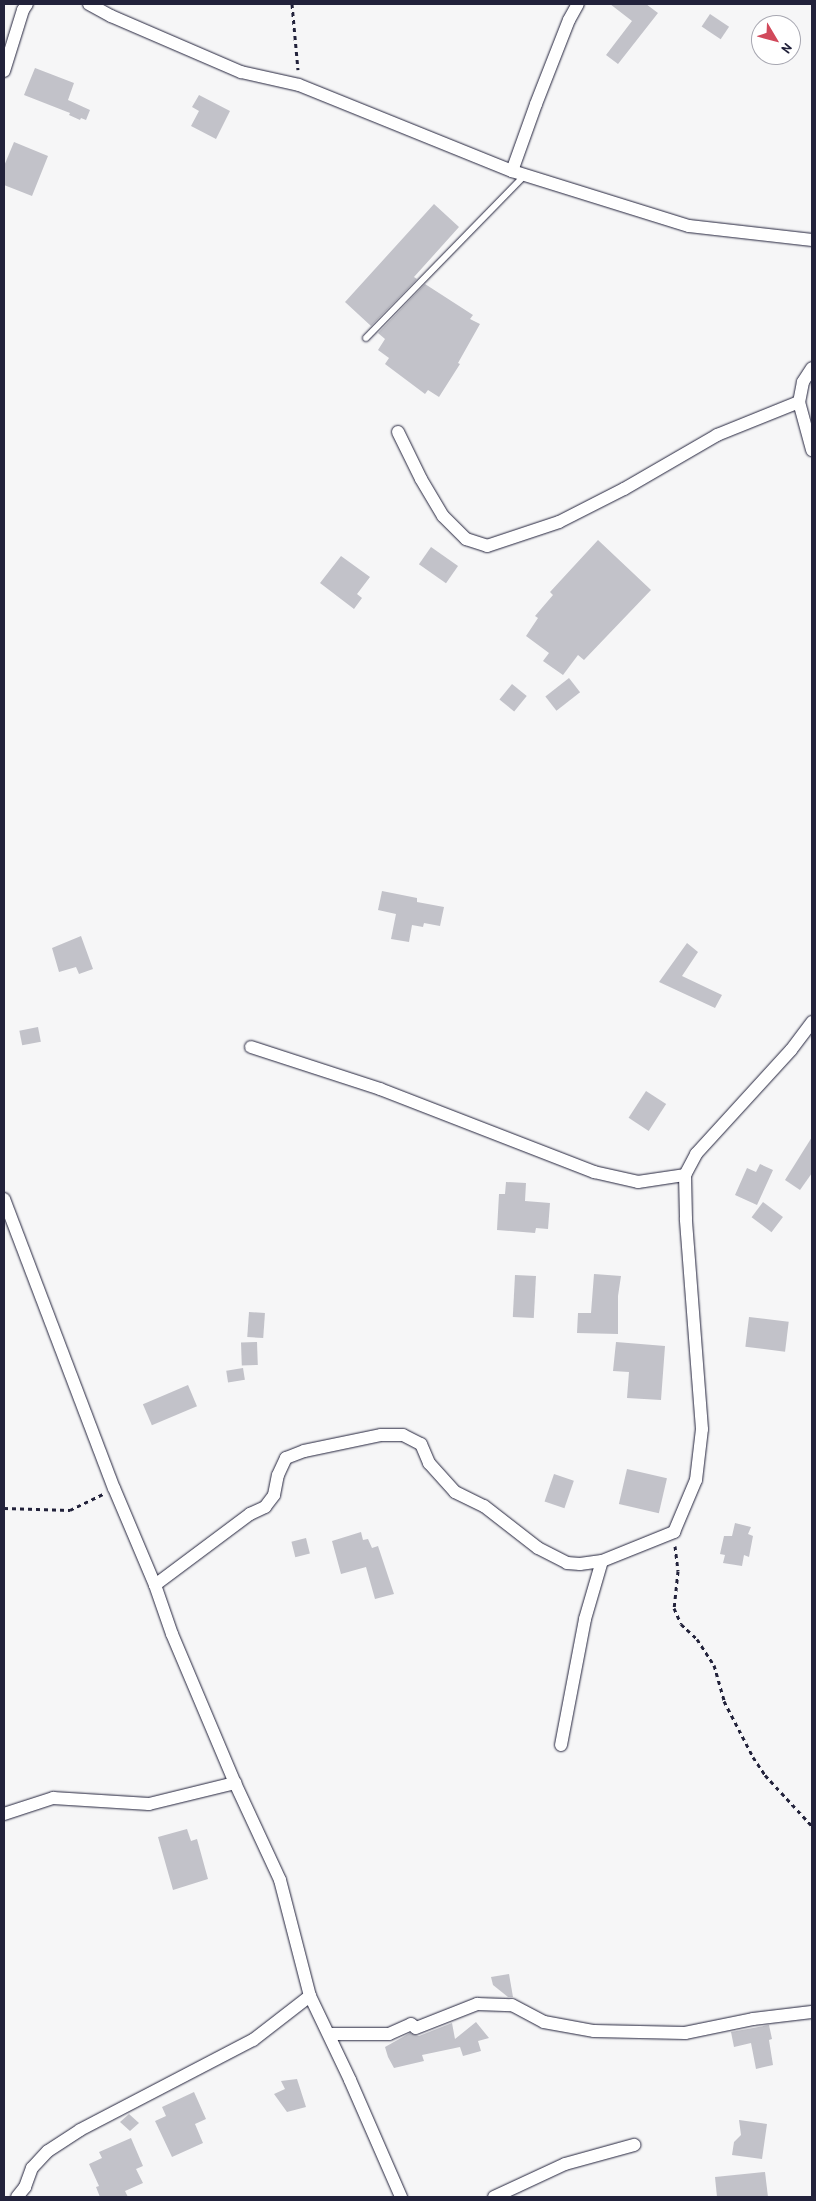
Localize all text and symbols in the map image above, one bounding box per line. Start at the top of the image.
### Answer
north arrow [751,15,801,65]
text: N [778,40,797,57]

